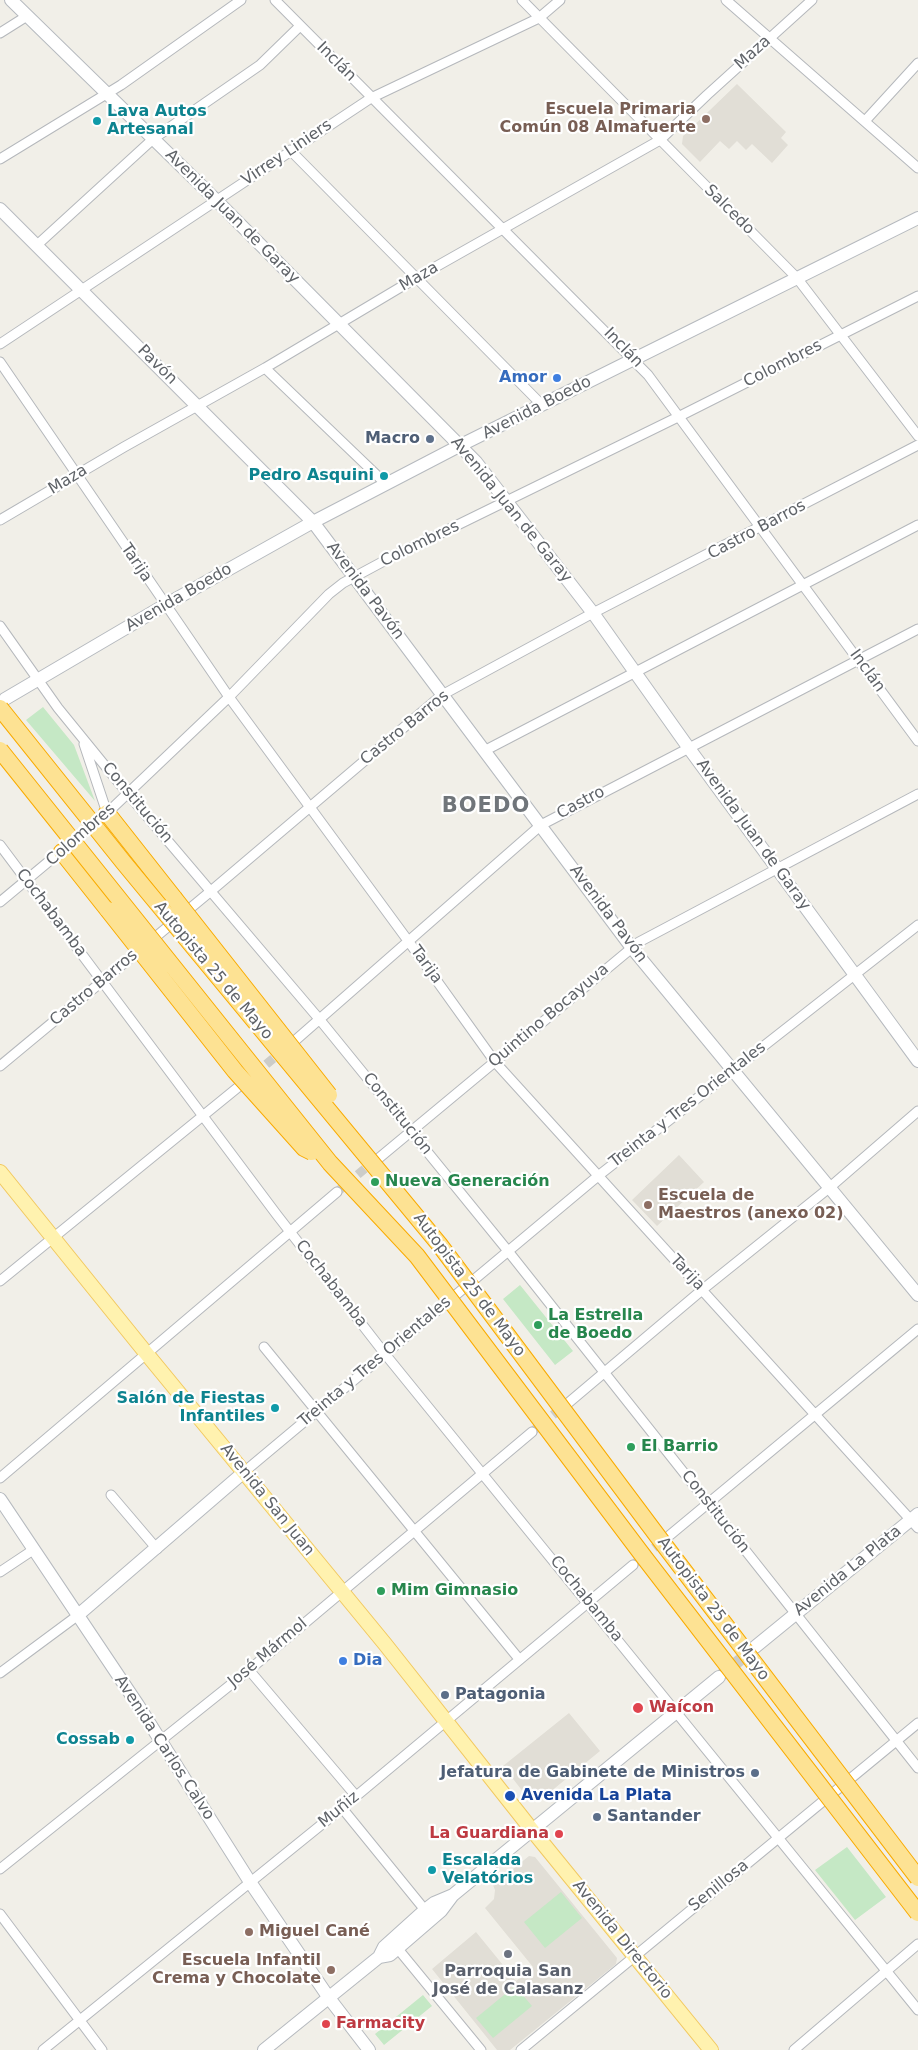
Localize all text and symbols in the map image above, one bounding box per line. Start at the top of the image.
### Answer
street label: Maza [731,32,775,74]
street label: Inclán [312,38,360,86]
place label: Escuela Primaria Común 08 Almafuerte [499,100,696,138]
place label: Lava Autos Artesanal [107,102,207,140]
marker: Escuela Primaria Común 08 Almafuerte [700,113,712,125]
marker: Lava Autos Artesanal [91,115,103,127]
street label: Virrey Liniers [238,116,336,190]
street label: Avenida Juan de Garay [161,146,303,288]
street label: Salcedo [700,181,758,239]
street label: Maza [396,258,442,296]
street label: Inclán [599,324,647,372]
street label: Colombres [741,336,825,392]
street label: Pavón [133,341,181,389]
place label: Amor [499,368,547,388]
street label: Avenida Boedo [479,372,595,444]
marker: Amor [551,372,563,384]
place label: Macro [365,429,420,449]
marker: Macro [424,433,436,445]
street label: Avenida Juan de Garay [446,433,576,587]
street label: Maza [45,461,91,499]
place label: Pedro Asquini [248,466,374,486]
marker: Pedro Asquini [378,470,390,482]
street label: Castro Barros [705,496,809,564]
street label: Colombres [377,517,463,571]
street label: Avenida Pavón [322,538,408,644]
street label: Tarija [116,540,156,586]
street label: Avenida Boedo [122,560,236,636]
street label: Inclán [845,646,889,696]
street label: Castro Barros [357,687,453,769]
street label: Avenida Juan de Garay [692,756,814,914]
street label: Constitución [98,759,176,847]
street label: Castro [554,782,608,824]
district label: BOEDO [441,794,531,820]
street label: Colombres [42,800,120,870]
street label: Avenida Pavón [565,861,651,967]
street label: Cochabamba [12,865,90,961]
street label: Autopista 25 de Mayo [150,898,276,1044]
street label: Tarija [406,942,446,988]
street label: Castro Barros [46,946,142,1030]
street label: Quintino Bocayuva [485,960,613,1072]
street label: Treinta y Tres Orientales [606,1038,770,1172]
street label: Constitución [358,1069,436,1159]
place label: Nueva Generación [385,1172,550,1192]
marker: Nueva Generación [369,1176,381,1188]
place label: Escuela de Maestros (anexo 02) [658,1186,844,1224]
marker: Escuela de Maestros (anexo 02) [642,1199,654,1211]
street label: Autopista 25 de Mayo [409,1209,529,1361]
street label: Cochabamba [291,1237,371,1331]
street label: Tarija [666,1251,708,1295]
street label: Treinta y Tres Orientales [295,1293,455,1431]
place label: La Estrella de Boedo [548,1306,643,1344]
marker: La Estrella de Boedo [532,1319,544,1331]
place label: Salón de Fiestas Infantiles [117,1389,265,1427]
marker: Salón de Fiestas Infantiles [269,1402,281,1414]
place label: El Barrio [641,1437,718,1457]
street label: Avenida San Juan [216,1440,318,1560]
marker: El Barrio [625,1441,637,1453]
street label: Constitución [677,1467,753,1557]
street label: Avenida La Plata [790,1522,906,1620]
street label: Autopista 25 de Mayo [653,1533,773,1685]
street label: Cochabamba [545,1552,627,1646]
place label: Mim Gimnasio [391,1581,518,1601]
marker: Mim Gimnasio [375,1585,387,1597]
street label: José Mármol [224,1614,312,1692]
place label: Dia [353,1651,383,1671]
marker: Dia [337,1655,349,1667]
street label: Avenida Carlos Calvo [110,1672,218,1824]
place label: Patagonia [455,1685,546,1705]
marker: Patagonia [439,1689,451,1701]
place label: Waícon [649,1698,714,1718]
marker: Waícon [631,1701,645,1715]
place label: Cossab [56,1730,120,1750]
marker: Cossab [124,1734,136,1746]
place label: Jefatura de Gabinete de Ministros [440,1763,745,1783]
marker: Jefatura de Gabinete de Ministros [749,1767,761,1779]
place label: Avenida La Plata [521,1786,672,1806]
street label: Muñiz [315,1788,363,1832]
marker: Avenida La Plata [503,1789,517,1803]
place label: Santander [607,1807,701,1827]
marker: Santander [591,1811,603,1823]
place label: La Guardiana [429,1824,549,1844]
marker: La Guardiana [553,1828,565,1840]
place label: Escalada Velatórios [442,1851,533,1889]
street label: Senillosa [685,1856,753,1916]
marker: Escalada Velatórios [426,1864,438,1876]
street label: Avenida Directorio [568,1877,676,2003]
place label: Miguel Cané [259,1922,370,1942]
marker: Miguel Cané [243,1926,255,1938]
marker: Parroquia San José de Calasanz [502,1948,514,1960]
place label: Escuela Infantil Crema y Chocolate [152,1951,321,1989]
place label: Parroquia San José de Calasanz [433,1962,583,2000]
marker: Escuela Infantil Crema y Chocolate [325,1964,337,1976]
place label: Farmacity [336,2014,425,2034]
marker: Farmacity [320,2018,332,2030]

